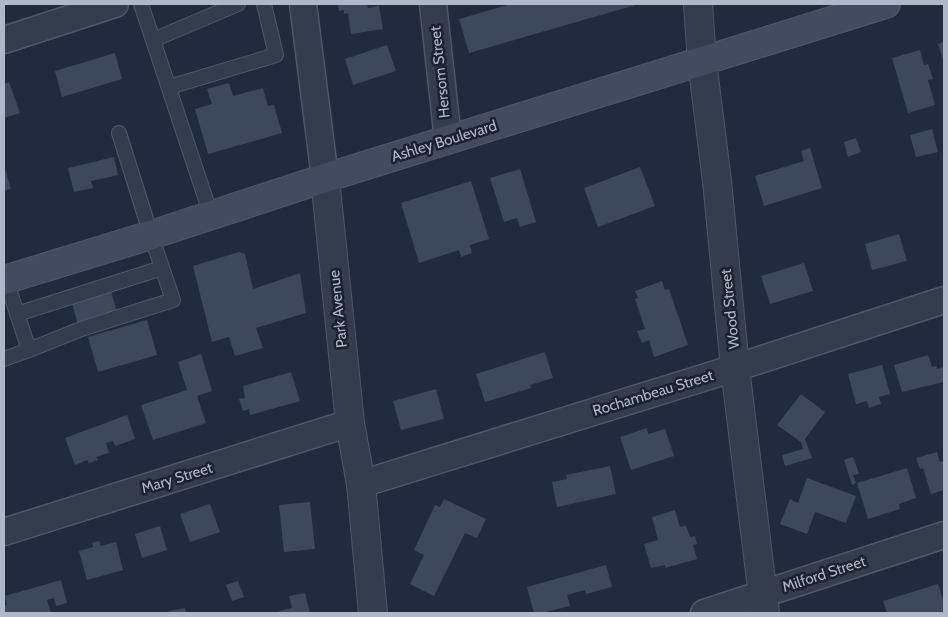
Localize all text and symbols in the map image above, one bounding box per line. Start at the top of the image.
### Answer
street label: Hersom Street [426,25,454,119]
street label: Ashley Boulevard [389,116,499,166]
street label: Wood Street [717,268,743,350]
street label: Park Avenue [325,269,351,349]
street label: Rochambeau Street [590,366,716,420]
street label: Mary Street [139,459,215,497]
street label: Milford Street [780,552,868,596]

